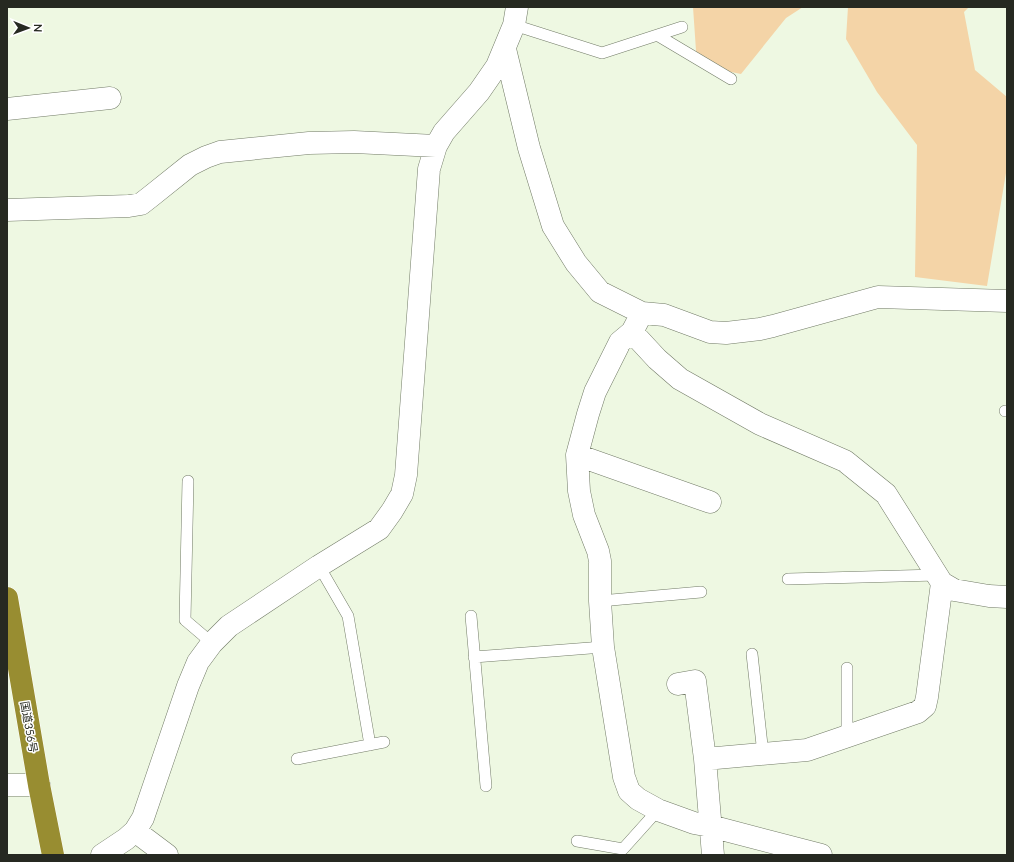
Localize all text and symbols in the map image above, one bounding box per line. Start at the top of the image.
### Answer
north arrow [8,8,48,48]
text: N [32,24,45,33]
street label: 国道356号 [19,700,40,754]

